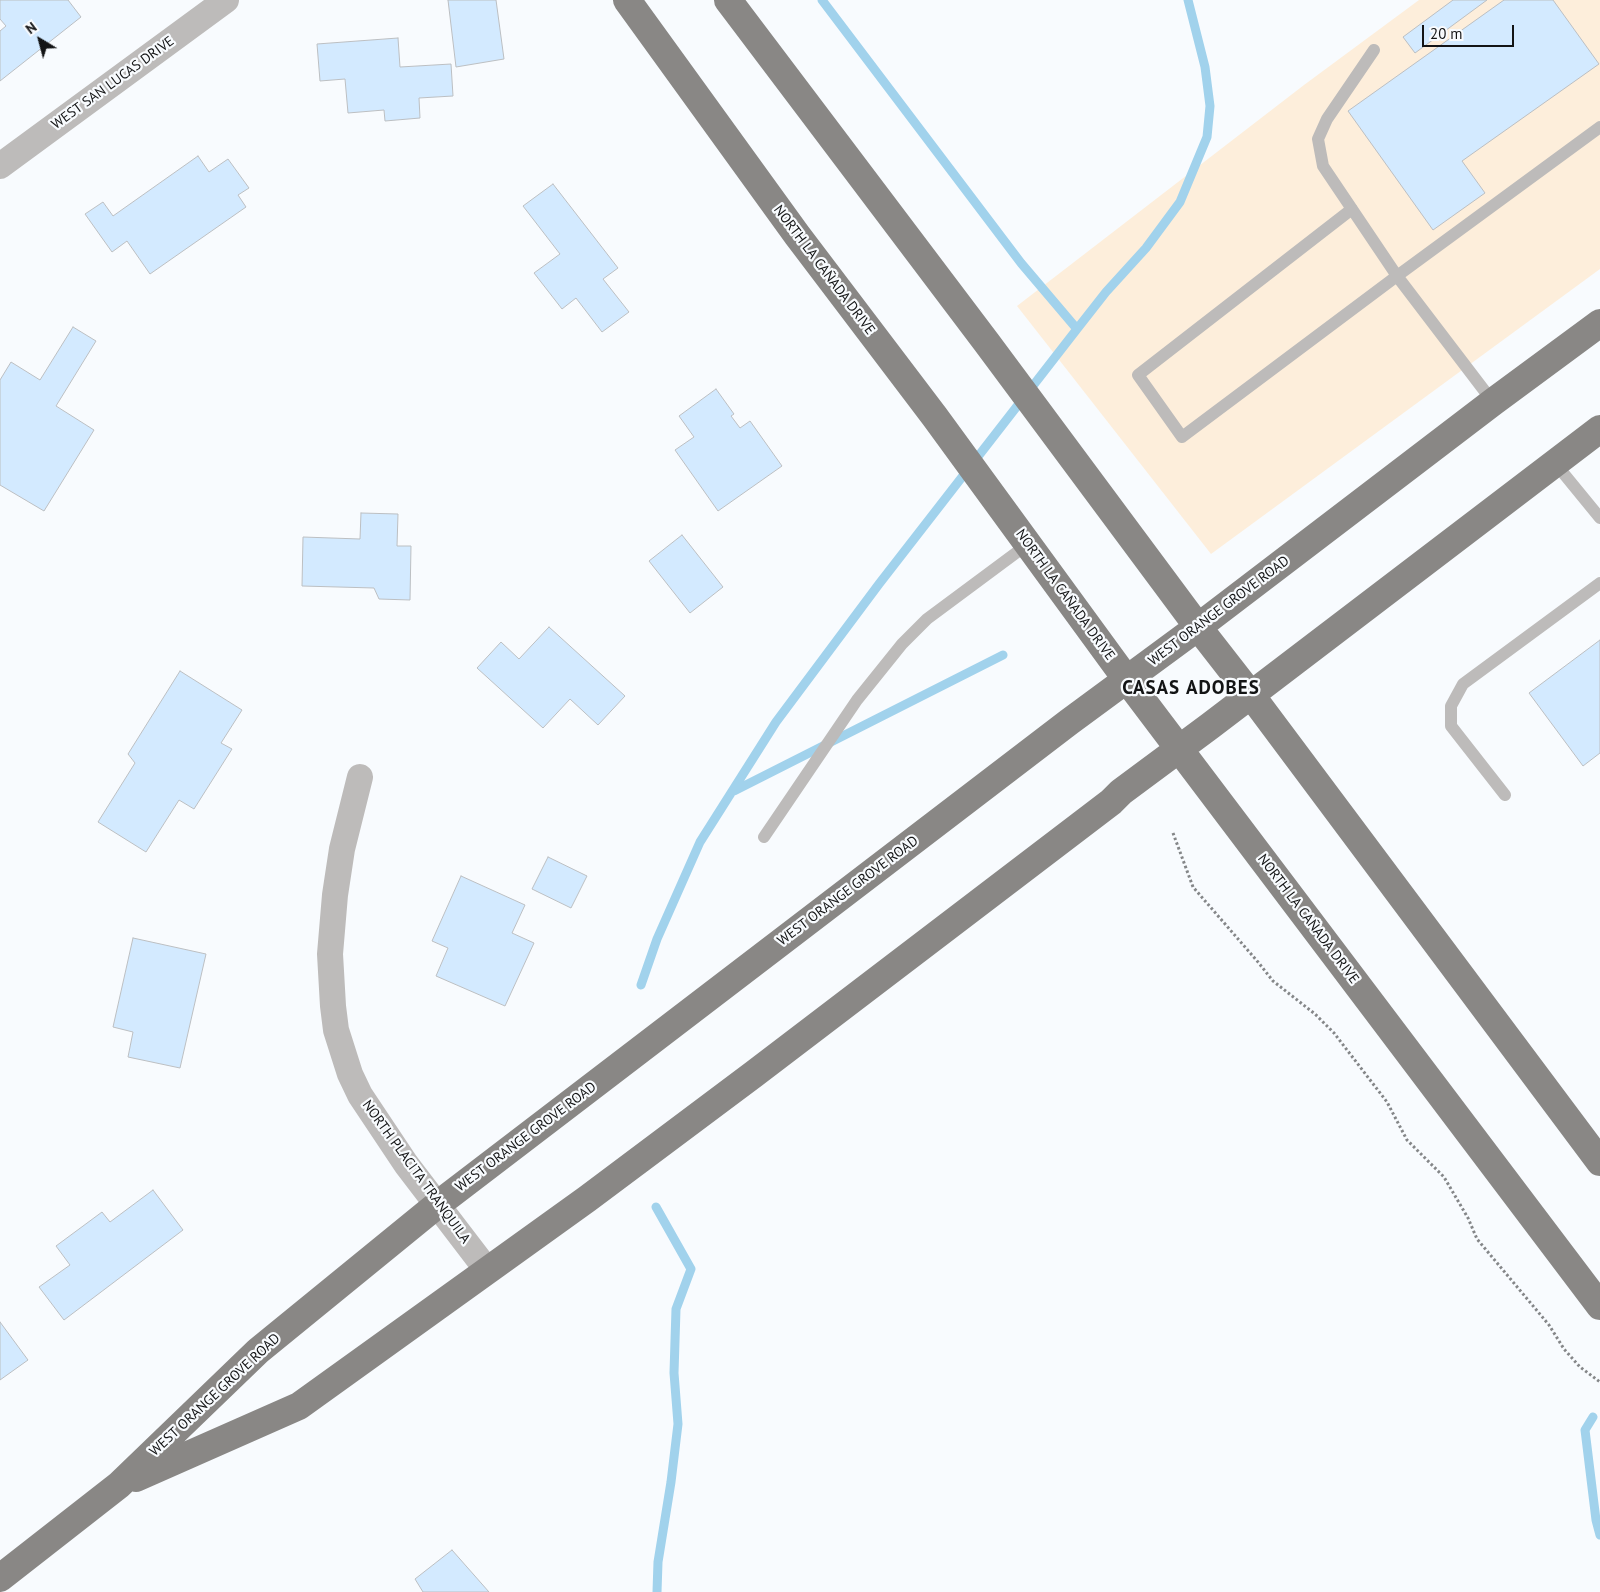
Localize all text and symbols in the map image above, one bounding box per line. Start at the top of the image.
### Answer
north arrow [15,15,65,65]
scale bar [1425,15,1518,47]
text: N [22,18,40,38]
text: 20 m [1430,24,1463,43]
street label: WEST SAN LUCAS DRIVE [49,33,177,133]
street label: NORTH LA CAÑADA DRIVE [770,202,878,338]
street label: NORTH LA CAÑADA DRIVE [1012,526,1118,664]
street label: WEST ORANGE GROVE ROAD [1145,553,1293,669]
district label: CASAS ADOBES [1121,678,1261,700]
street label: WEST ORANGE GROVE ROAD [774,833,922,949]
street label: NORTH LA CAÑADA DRIVE [1254,851,1362,987]
street label: WEST ORANGE GROVE ROAD [452,1079,600,1195]
street label: NORTH PLACITA TRANQUILA [358,1097,474,1247]
street label: WEST ORANGE GROVE ROAD [146,1330,284,1460]

